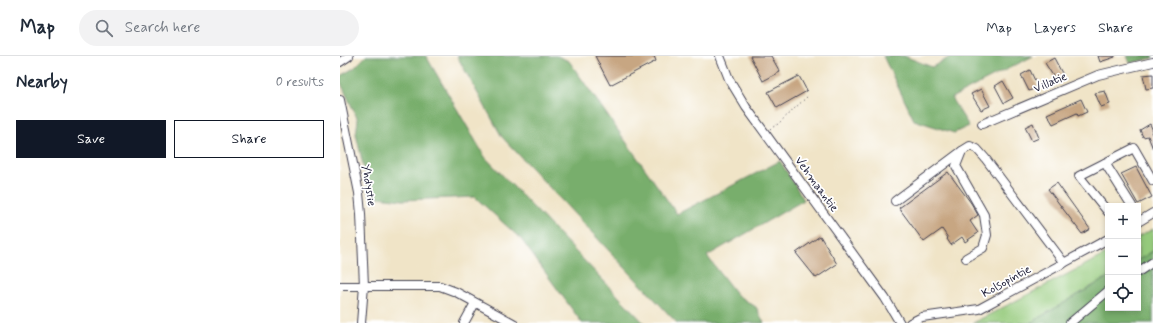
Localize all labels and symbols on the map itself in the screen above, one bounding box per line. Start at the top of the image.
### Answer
street label: Villatie [1031,69,1070,97]
street label: Vehmaantie [791,154,842,216]
street label: Yhdystie [357,163,379,207]
street label: Kolsopintie [979,262,1034,302]

